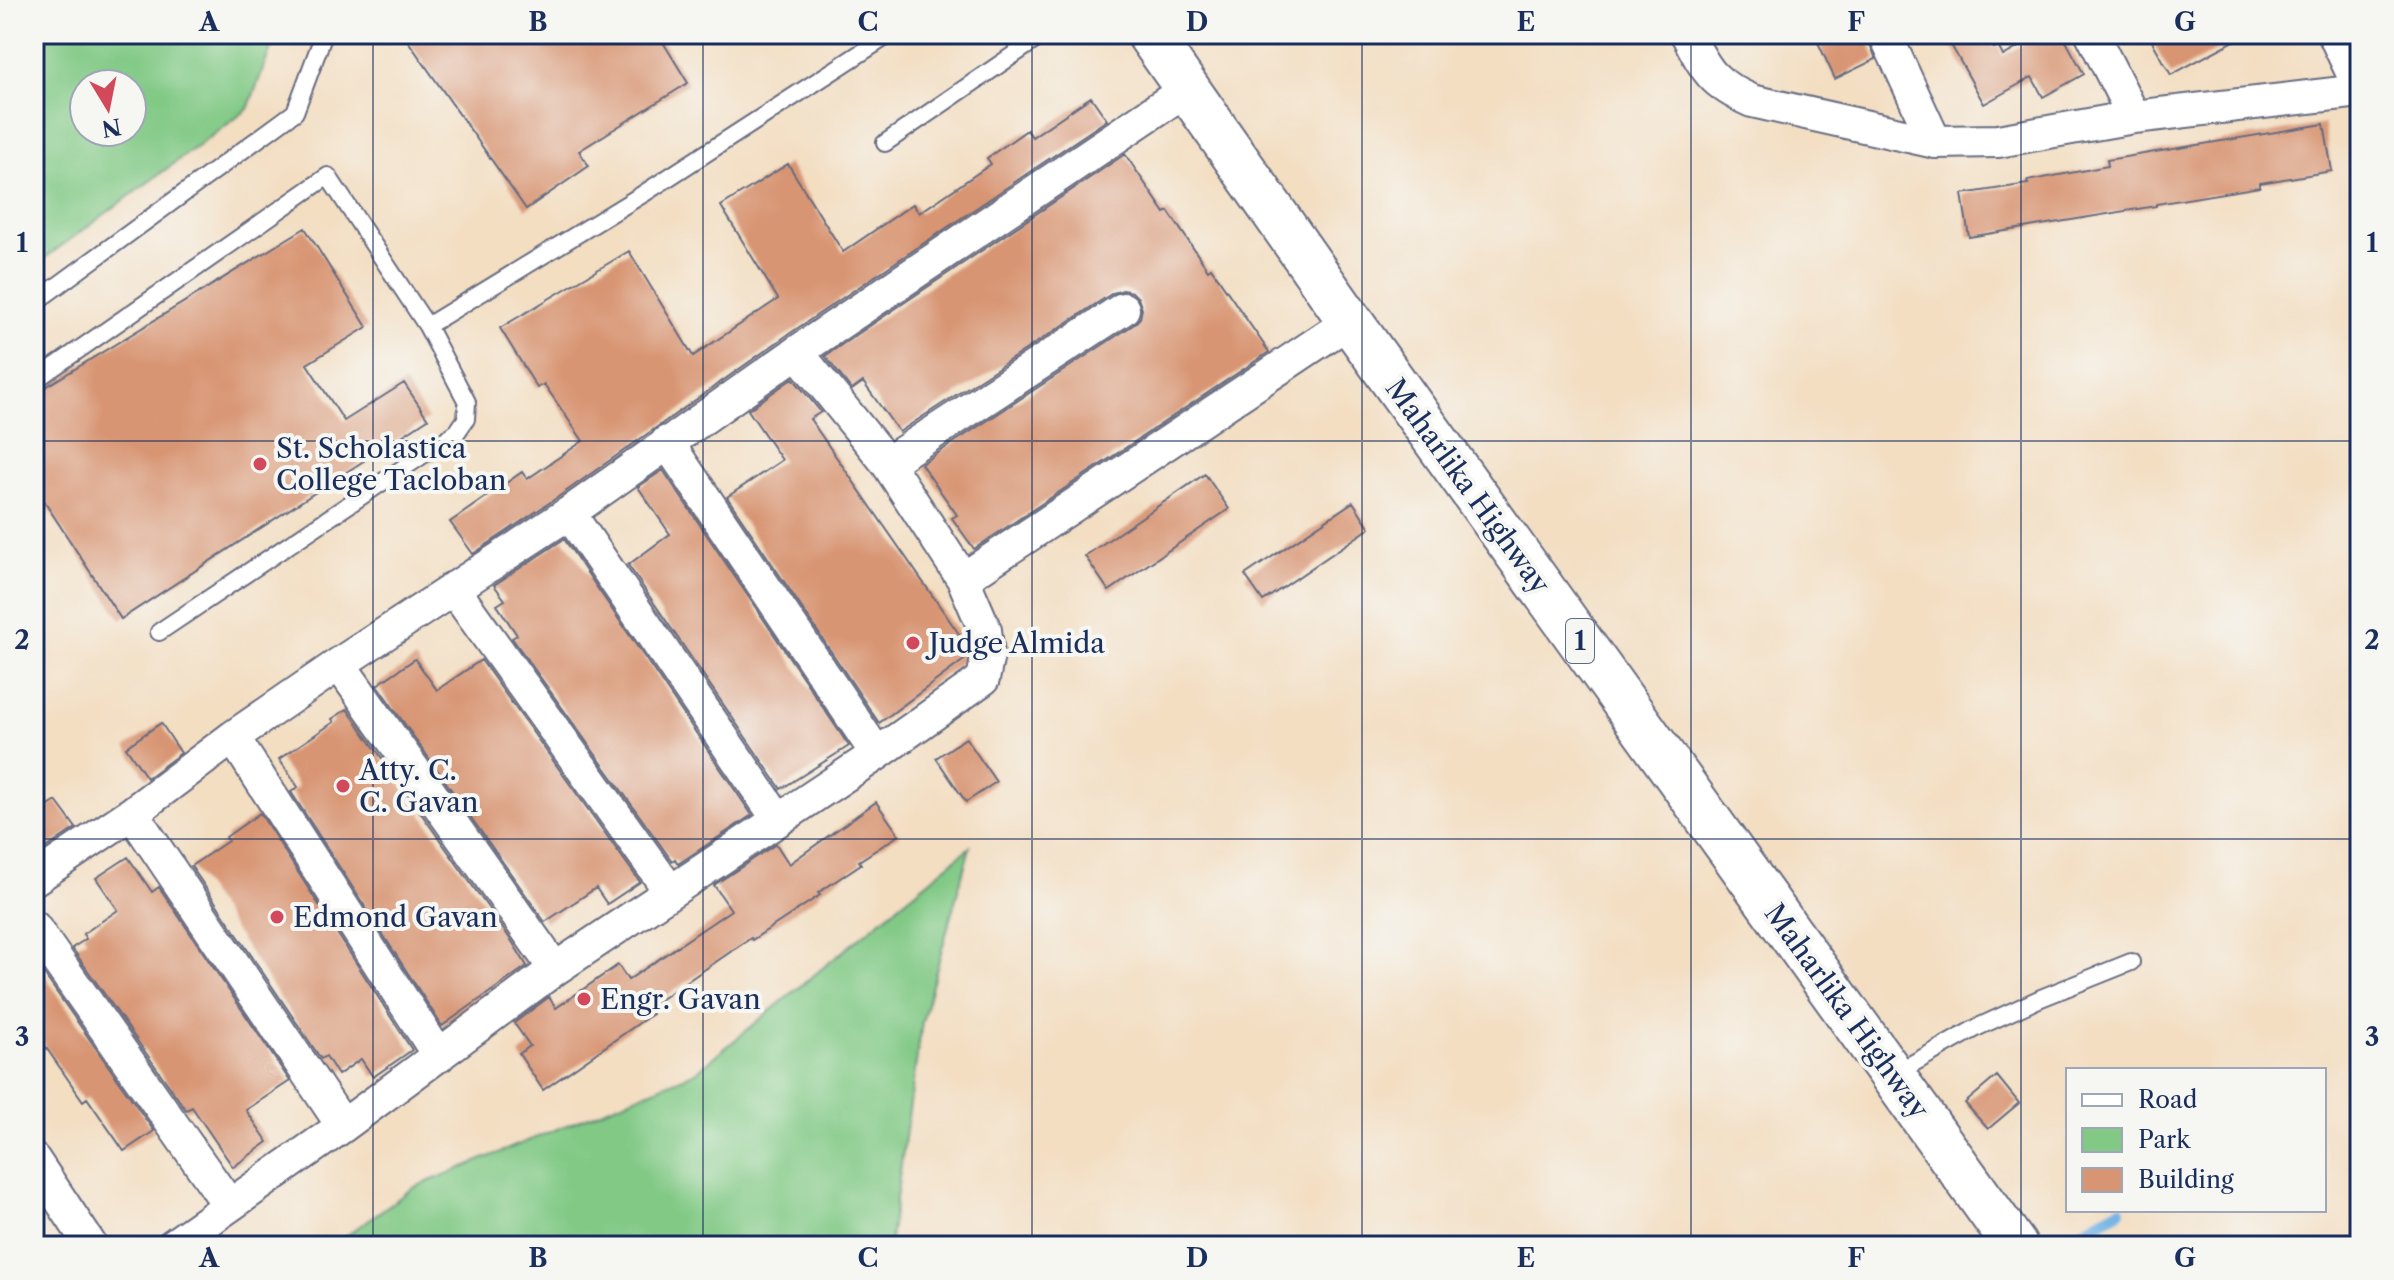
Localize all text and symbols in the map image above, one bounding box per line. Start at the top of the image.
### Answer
text: A [198,6,220,38]
text: B [528,6,548,38]
text: C [858,6,878,38]
text: D [1186,6,1208,38]
text: E [1517,6,1535,38]
text: F [1847,6,1865,38]
text: G [2174,6,2196,38]
north arrow [68,68,148,148]
text: N [100,112,123,142]
text: 1 [16,227,28,259]
text: 1 [2366,227,2378,259]
street label: Maharlika Highway [1379,372,1558,600]
place label: St. Scholastica College Tacloban [276,431,507,497]
marker: St. Scholastica College Tacloban [251,455,269,473]
road number: 1 [1566,619,1594,663]
text: 2 [14,624,30,656]
text: 2 [2364,624,2380,656]
place label: Judge Almida [925,626,1105,660]
marker: Judge Almida [904,634,922,652]
place label: Atty. C. C. Gavan [358,753,479,819]
marker: Atty. C. C. Gavan [334,777,352,795]
street label: Maharlika Highway [1758,897,1937,1125]
place label: Edmond Gavan [293,900,498,934]
marker: Edmond Gavan [268,908,286,926]
place label: Engr. Gavan [600,982,761,1016]
marker: Engr. Gavan [575,990,593,1008]
text: 3 [15,1021,29,1053]
text: 3 [2365,1021,2379,1053]
legend [2066,1068,2326,1212]
text: Road [2138,1085,2198,1114]
text: Park [2138,1125,2191,1154]
text: Building [2138,1165,2234,1194]
text: A [198,1242,220,1274]
text: B [528,1242,548,1274]
text: C [858,1242,878,1274]
text: D [1186,1242,1208,1274]
text: E [1517,1242,1535,1274]
text: F [1847,1242,1865,1274]
text: G [2174,1242,2196,1274]

